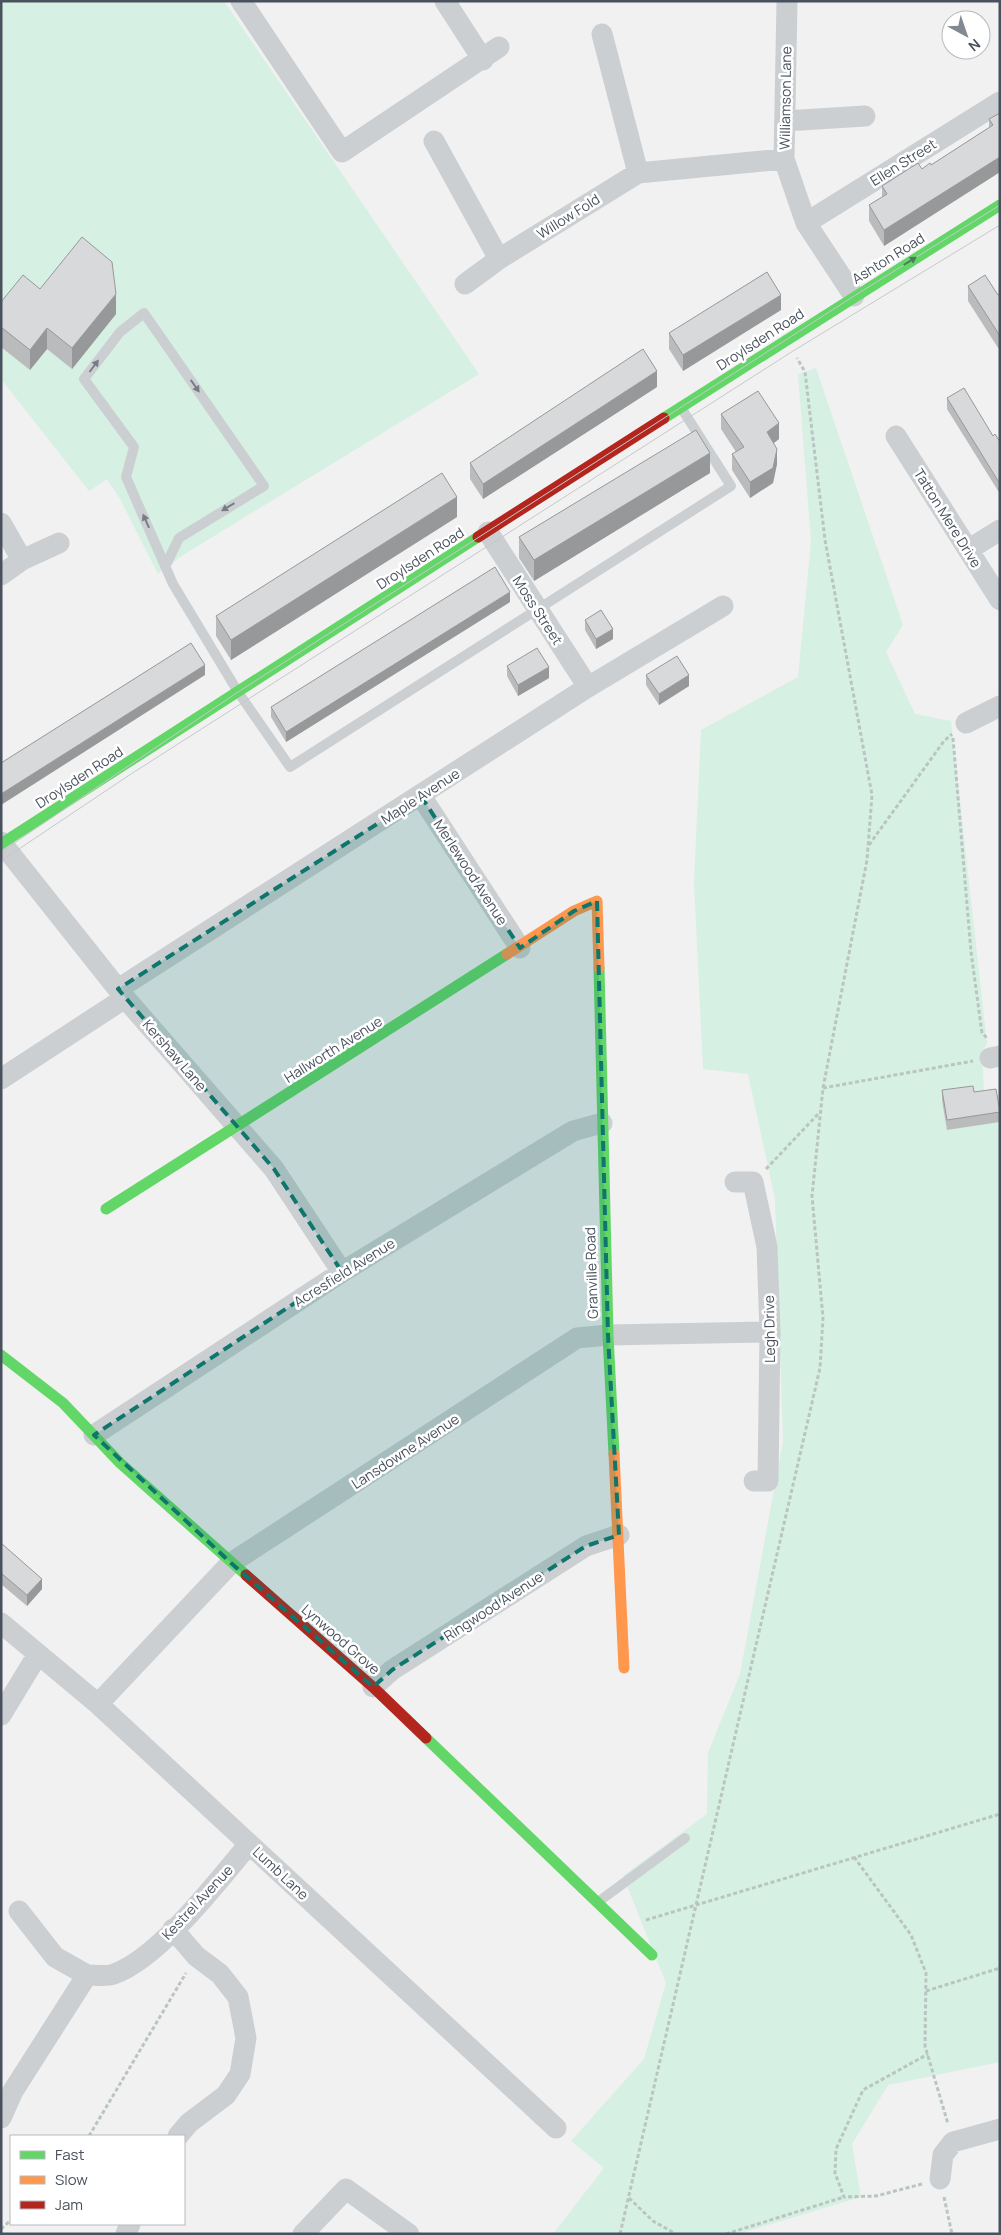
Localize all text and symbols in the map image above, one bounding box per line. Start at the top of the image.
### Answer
north arrow [941,10,991,60]
text: N [965,35,985,56]
street label: Williamson Lane [775,46,795,150]
street label: Ellen Street [866,134,940,190]
street label: Willow Fold [533,189,603,243]
street label: Ashton Road [848,228,928,288]
one-way arrow [904,257,917,266]
street label: Droylsden Road [713,304,807,374]
one-way arrow [89,360,100,373]
one-way arrow [190,379,200,393]
street label: Tatton Mere Drive [910,465,986,571]
one-way arrow [222,502,235,512]
one-way arrow [142,514,150,528]
street label: Droylsden Road [373,523,467,593]
street label: Moss Street [509,572,568,648]
street label: Droylsden Road [32,742,126,812]
street label: Maple Avenue [377,764,463,828]
street label: Merlewood Avenue [430,816,512,928]
street label: Hallworth Avenue [280,1011,386,1087]
street label: Kershaw Lane [139,1015,211,1095]
street label: Granville Road [580,1227,602,1319]
street label: Acresfield Avenue [290,1233,398,1311]
street label: Legh Drive [759,1295,779,1363]
street label: Lansdowne Avenue [347,1409,463,1493]
street label: Ringwood Avenue [440,1567,546,1645]
street label: Lynwood Grove [298,1600,384,1678]
street label: Lumb Lane [249,1842,313,1904]
street label: Kestrel Avenue [157,1860,237,1944]
legend [10,2135,185,2225]
text: Fast [55,2144,84,2165]
text: Slow [55,2169,88,2190]
text: Jam [55,2194,83,2215]

